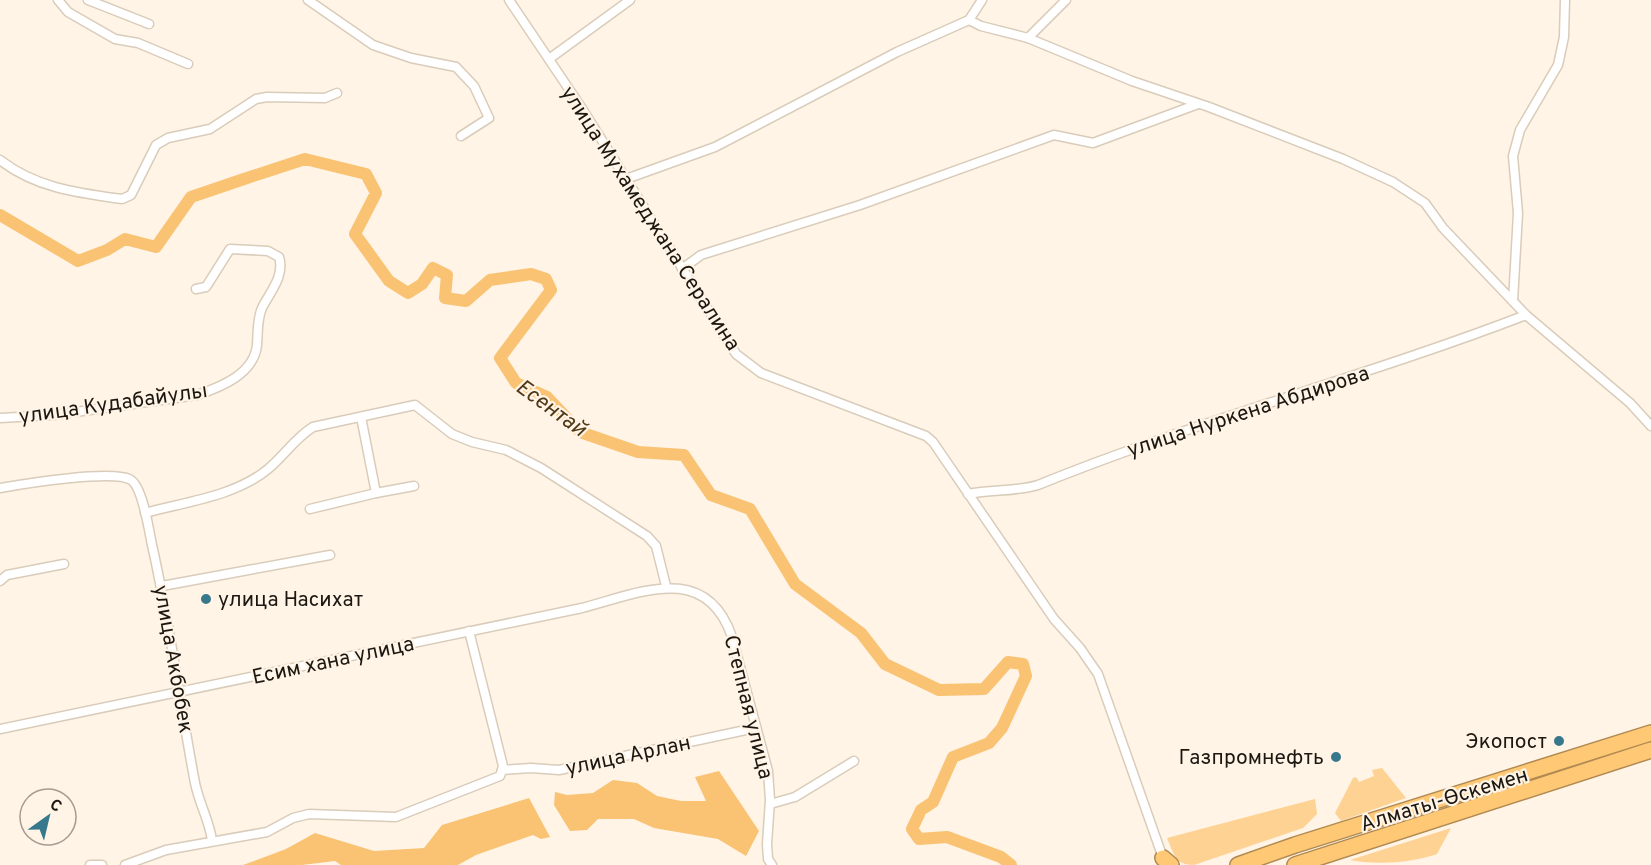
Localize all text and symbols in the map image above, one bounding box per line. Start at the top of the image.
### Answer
street label: улица Мухамеджана Сералина [554,81,746,356]
street label: улица Нуркена Абдирова [1124,360,1373,464]
water label: Есентай [510,374,592,445]
street label: улица Кудабайулы [17,378,209,431]
street label: улица Акбобек [146,583,199,735]
place label: улица Насихат [218,587,363,614]
marker: улица Насихат [199,592,213,606]
street label: Есим хана улица [250,631,417,692]
street label: Степная улица [717,633,778,782]
place label: Экопост [1465,729,1547,756]
street label: улица Арлан [563,730,693,783]
marker: Экопост [1552,734,1566,748]
place label: Газпромнефть [1179,745,1324,772]
marker: Газпромнефть [1329,750,1343,764]
street label: Алматы-Өскемен [1357,762,1532,839]
north arrow [18,787,78,847]
text: С [45,795,65,817]

